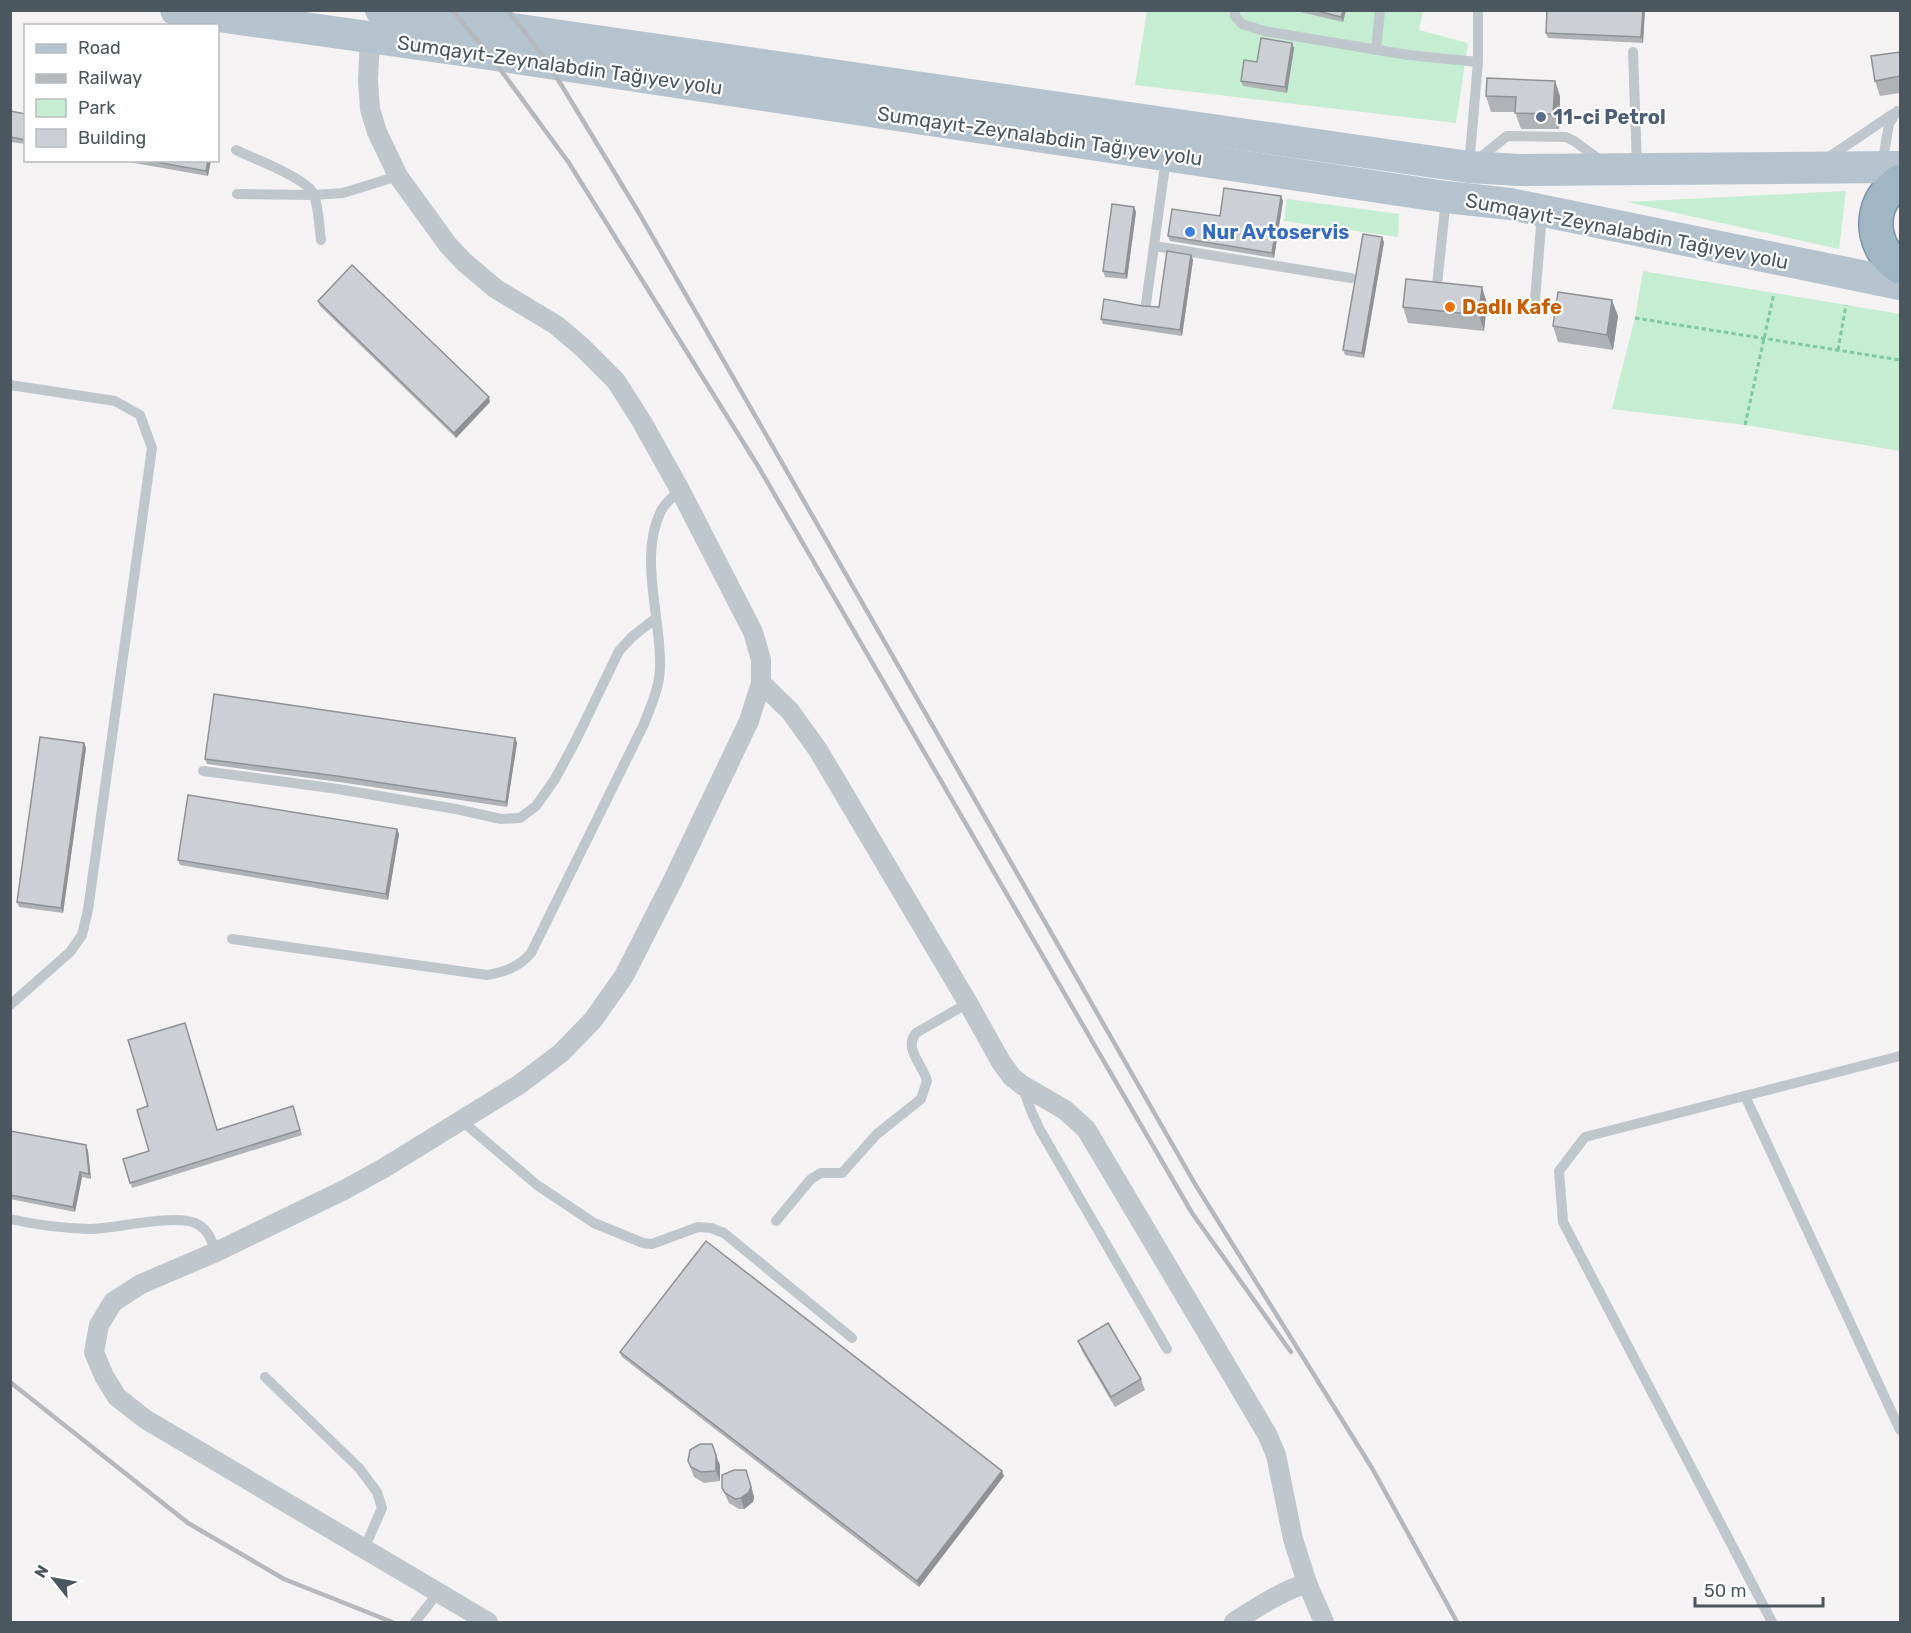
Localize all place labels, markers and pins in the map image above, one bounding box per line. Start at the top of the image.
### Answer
place label: 11-ci Petrol [1553,105,1666,129]
marker: 11-ci Petrol [1534,110,1548,124]
place label: Nur Avtoservis [1202,220,1349,244]
marker: Nur Avtoservis [1183,225,1197,239]
place label: Dadlı Kafe [1462,295,1562,319]
marker: Dadlı Kafe [1443,300,1457,314]

